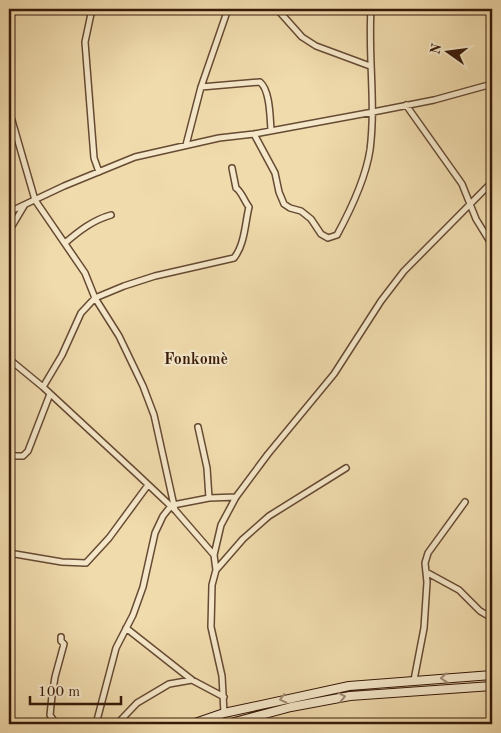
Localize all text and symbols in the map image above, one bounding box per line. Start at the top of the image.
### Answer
north arrow [424,28,474,78]
text: N [428,42,445,56]
district label: Fonkomè [164,352,228,368]
scale bar [30,673,121,705]
one-way arrow [439,673,447,684]
text: 100 m [38,685,80,700]
one-way arrow [278,693,287,704]
one-way arrow [338,693,347,703]

